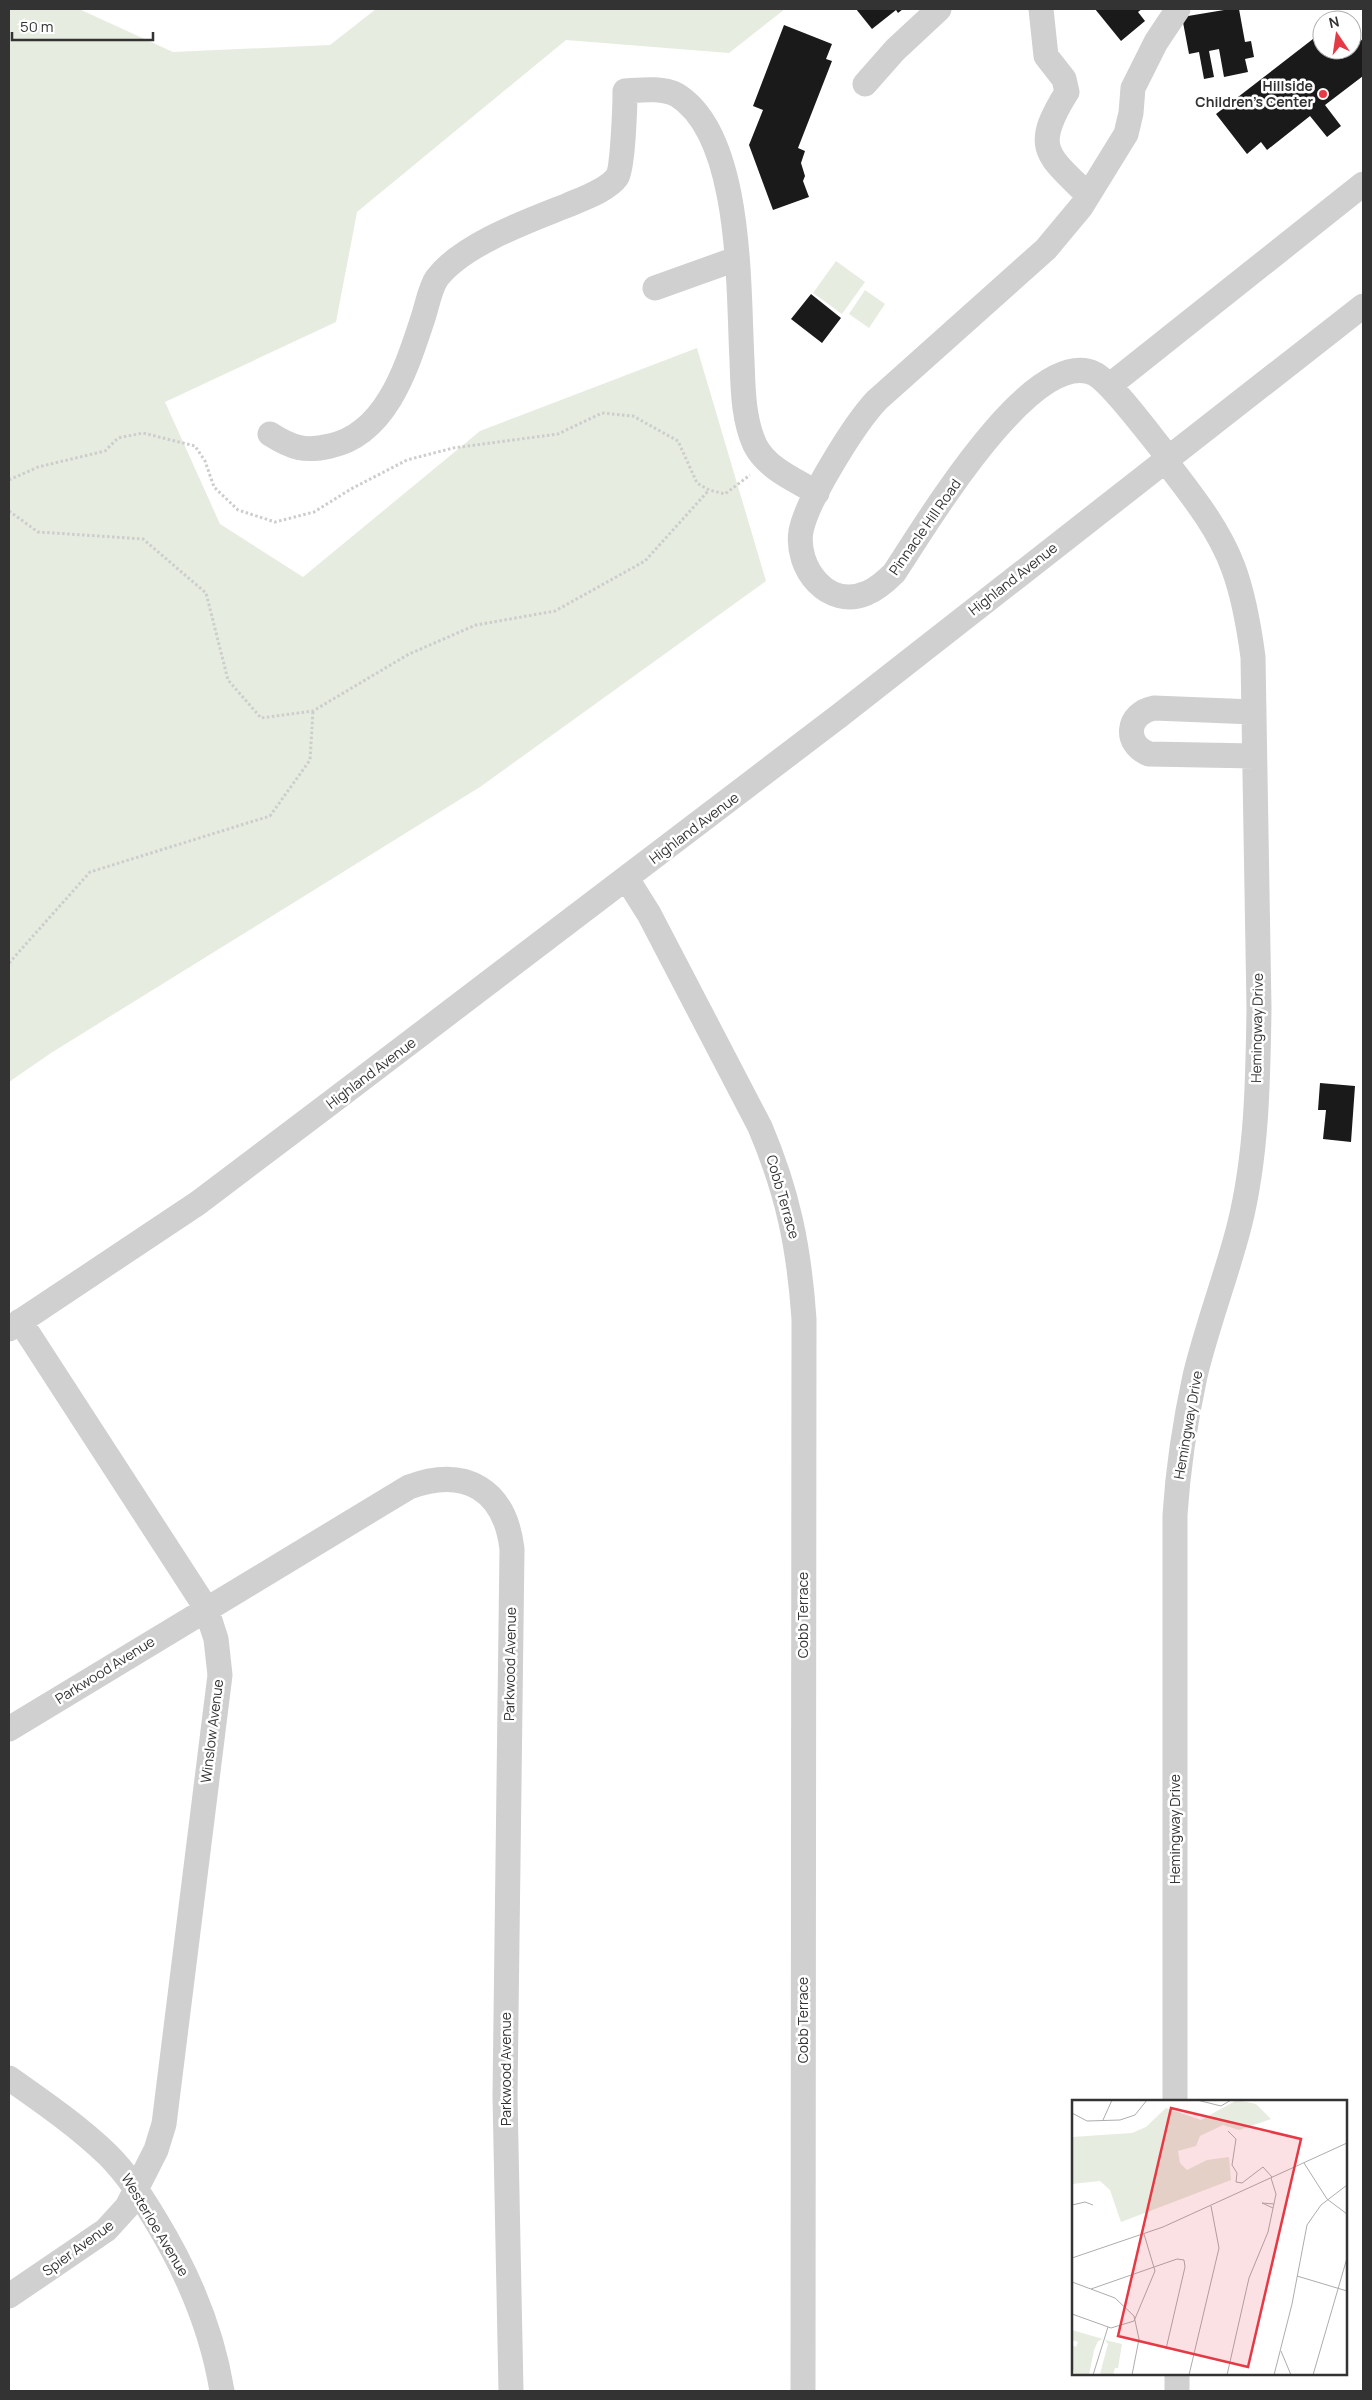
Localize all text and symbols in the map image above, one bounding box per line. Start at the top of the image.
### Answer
scale bar [12,10,154,42]
north arrow [1312,10,1362,60]
text: N [1327,11,1341,32]
text: 50 m [20,16,54,37]
place label: Hillside Children's Center [1195,76,1313,111]
marker: Hillside Children's Center [1317,88,1329,100]
street label: Pinnacle Hill Road [884,475,965,579]
street label: Highland Avenue [964,538,1061,619]
street label: Highland Avenue [645,788,742,868]
street label: Hemingway Drive [1246,973,1267,1083]
street label: Highland Avenue [322,1033,419,1113]
street label: Cobb Terrace [762,1153,805,1241]
street label: Hemingway Drive [1169,1369,1206,1481]
street label: Cobb Terrace [793,1572,812,1658]
street label: Parkwood Avenue [499,1607,520,1721]
street label: Parkwood Avenue [51,1631,158,1708]
street label: Winslow Avenue [196,1678,227,1784]
street label: Hemingway Drive [1165,1774,1184,1884]
street label: Cobb Terrace [793,1977,812,2063]
street label: Parkwood Avenue [496,2012,515,2126]
inset map [1072,2100,1347,2375]
street label: Westerloe Avenue [117,2170,194,2280]
street label: Spier Avenue [38,2215,117,2280]

